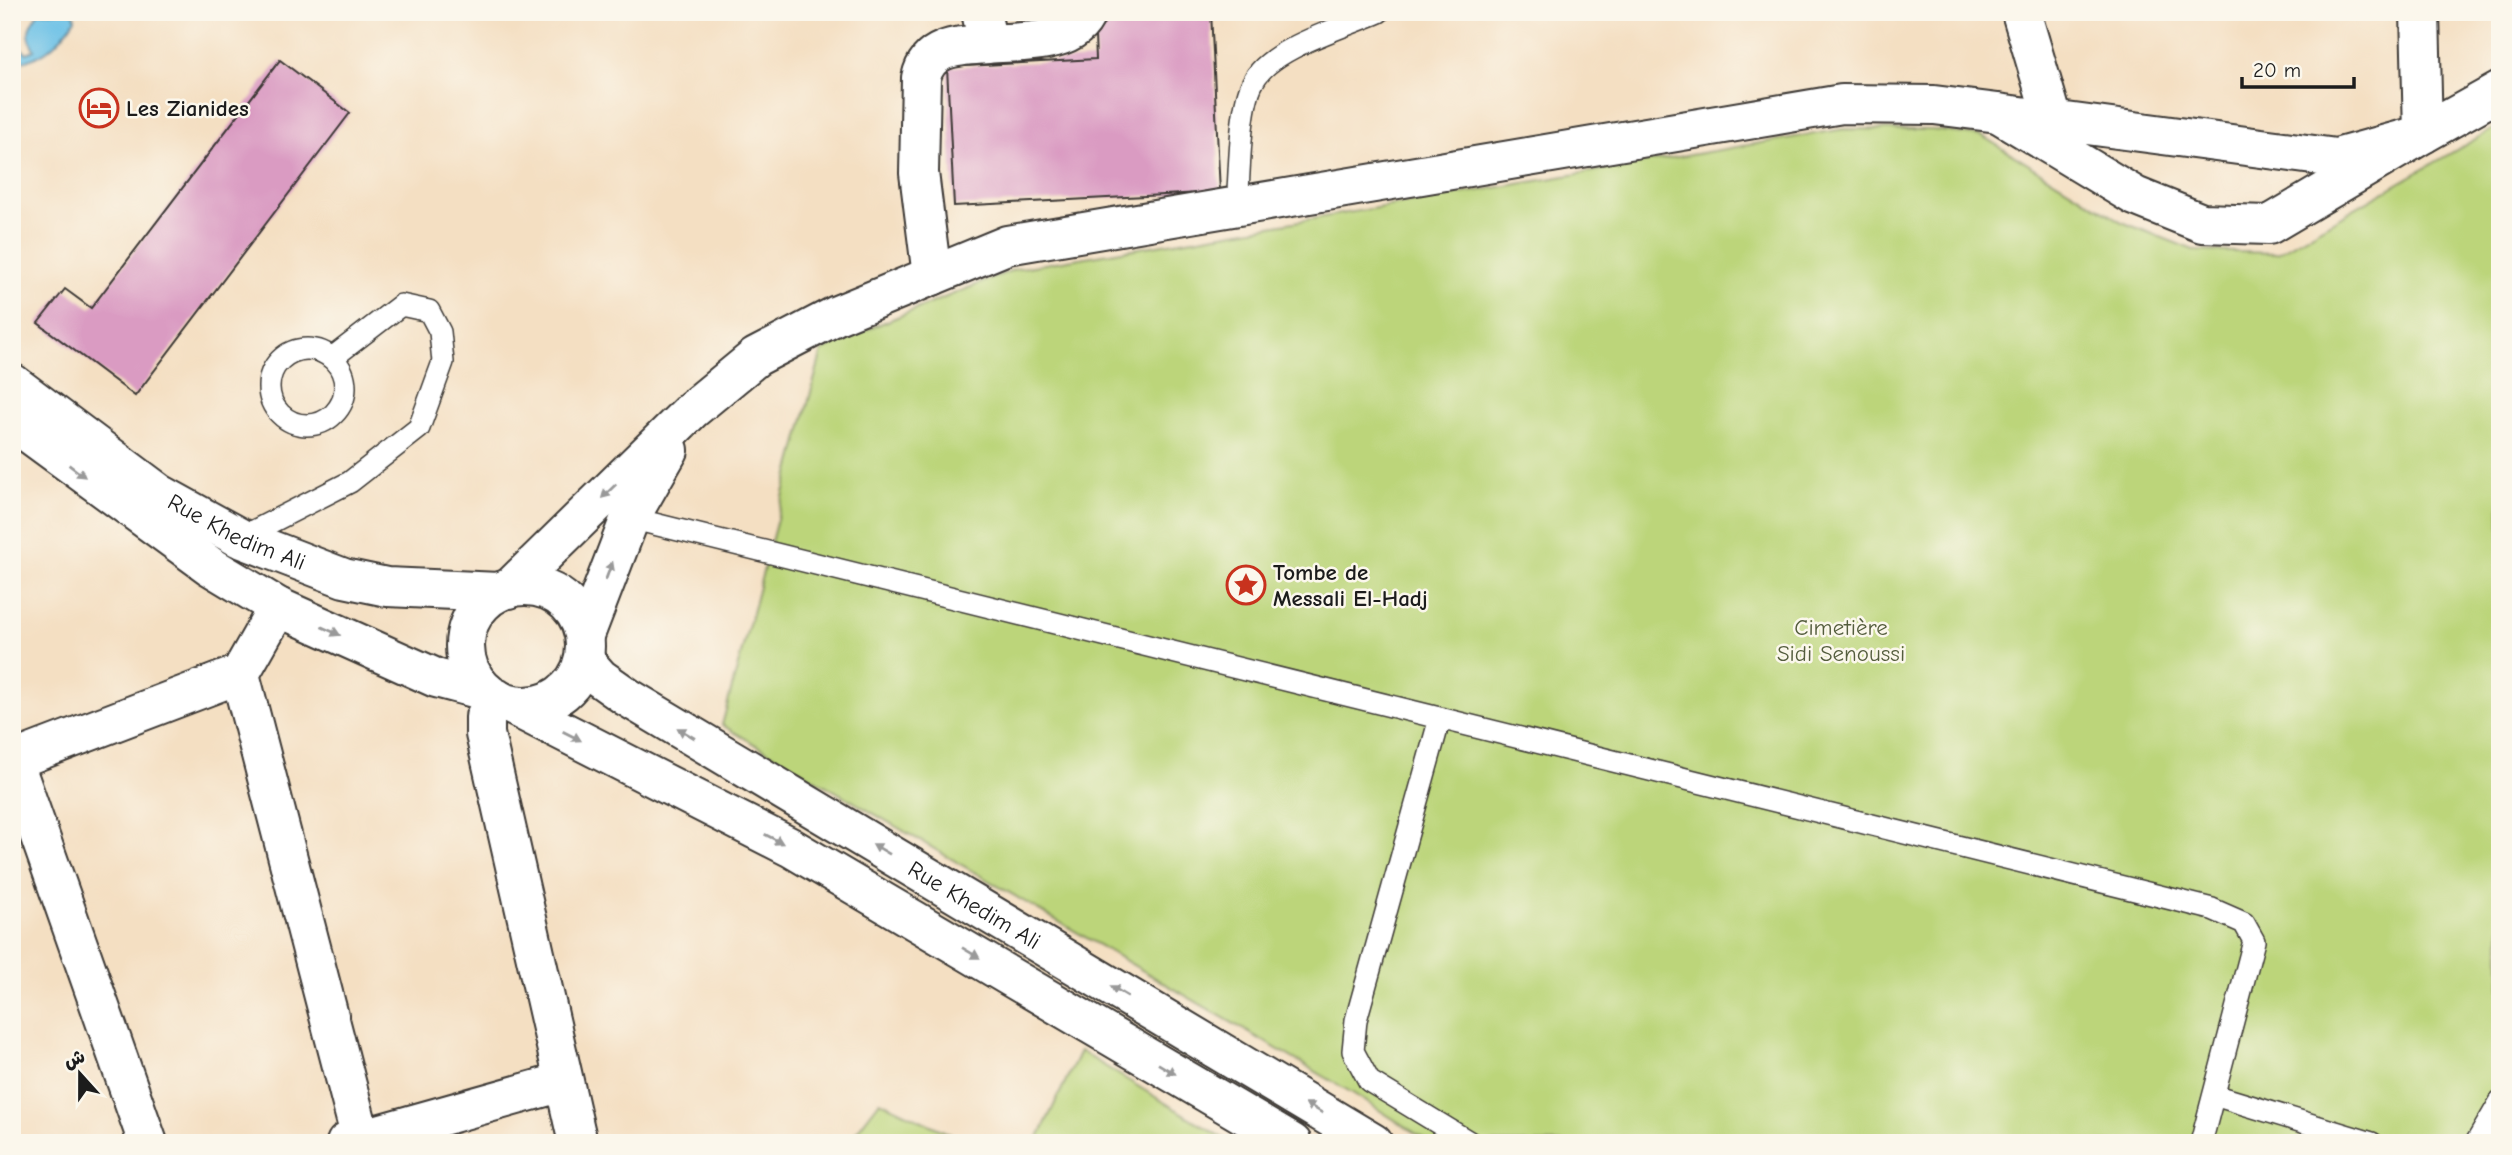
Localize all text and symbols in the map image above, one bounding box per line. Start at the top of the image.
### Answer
scale bar [2242,46,2354,90]
text: 20 m [2253,58,2301,82]
hotel icon: Les Zianides [78,87,120,129]
place label: Les Zianides [126,95,249,122]
one-way arrow [67,463,85,478]
one-way arrow [601,482,618,498]
street label: Rue Khedim Ali [163,488,309,576]
place label: Tombe de Messali El-Hadj [1273,559,1428,612]
one-way arrow [604,561,615,582]
place icon: Tombe de Messali El-Hadj [1225,564,1267,606]
park label: Cimetière Sidi Senoussi [1777,614,1905,667]
one-way arrow [320,625,341,636]
one-way arrow [677,726,696,739]
one-way arrow [562,729,582,741]
one-way arrow [764,833,784,844]
one-way arrow [872,843,891,856]
street label: Rue Khedim Ali [903,855,1045,955]
one-way arrow [961,947,980,960]
one-way arrow [1109,985,1128,997]
north arrow [46,1040,116,1110]
text: ش [61,1045,88,1073]
one-way arrow [1157,1063,1176,1075]
one-way arrow [1305,1101,1324,1114]

